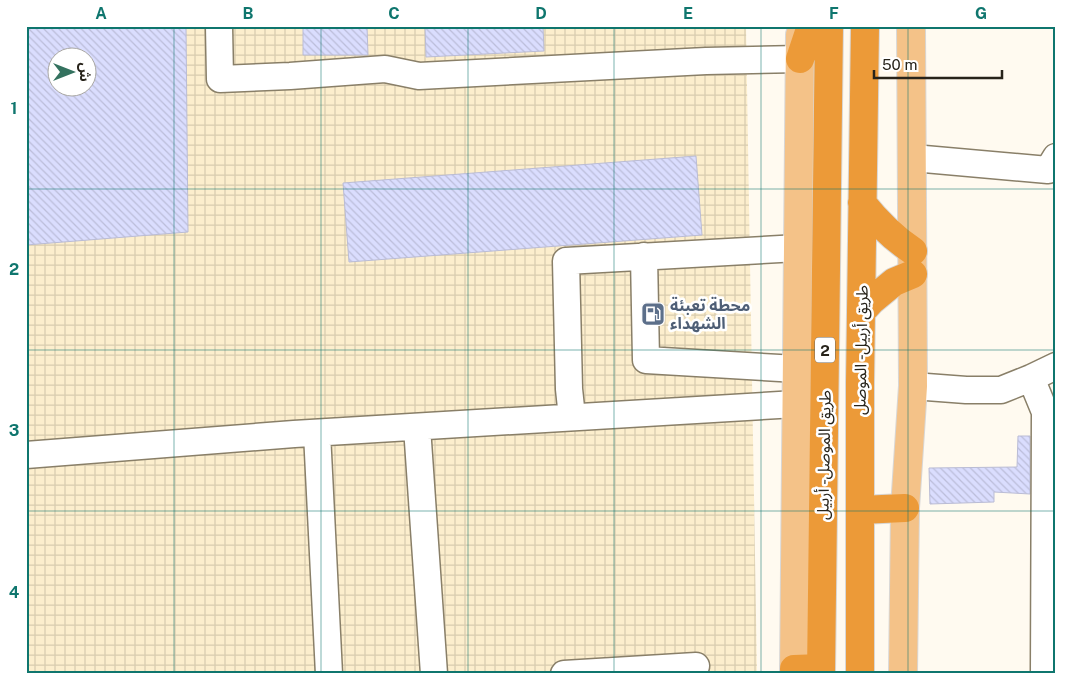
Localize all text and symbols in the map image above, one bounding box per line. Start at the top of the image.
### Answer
text: A [95,4,107,23]
text: B [243,4,254,23]
text: C [388,4,400,23]
text: D [535,4,547,23]
text: E [683,4,693,23]
text: F [829,4,839,23]
text: G [975,4,987,23]
north arrow [48,48,98,98]
scale bar [874,48,1002,80]
text: 50 m [882,56,917,73]
text: ش [77,62,93,82]
text: 1 [11,99,17,118]
text: 2 [9,260,19,279]
street label: طريق أربيل - الموصل [850,285,873,415]
place label: محطة تعبئة الشهداء [670,296,750,333]
fuel station icon: محطة تعبئة الشهداء [640,301,666,327]
road number: 2 [815,338,835,362]
street label: طريق الموصل - أربيل [813,390,836,520]
text: 3 [9,421,19,440]
text: 4 [9,583,20,602]

